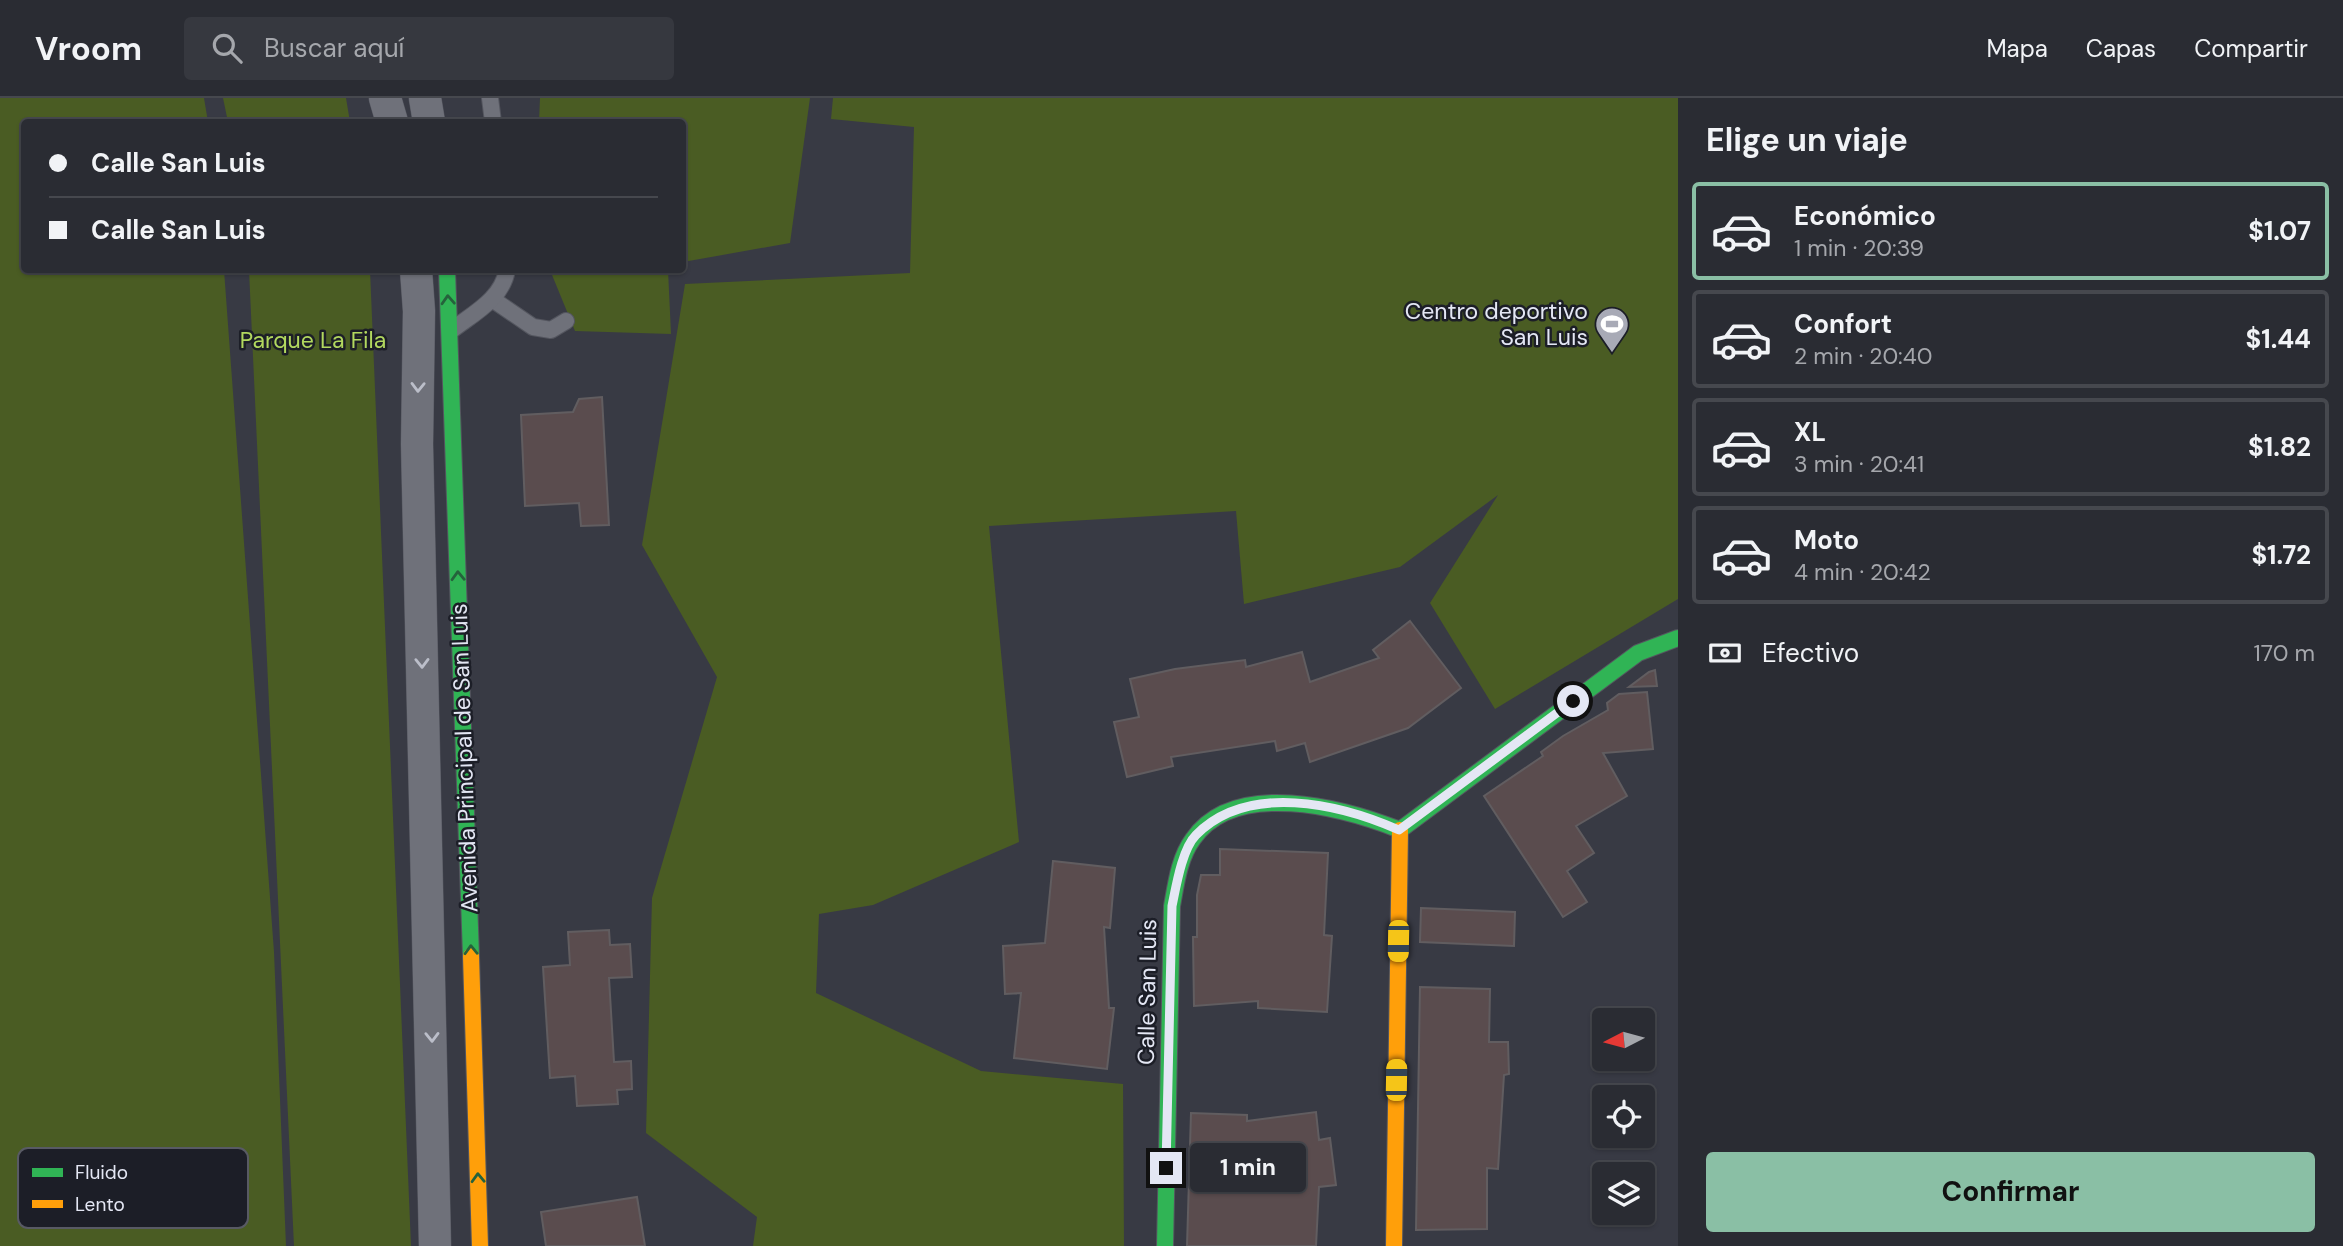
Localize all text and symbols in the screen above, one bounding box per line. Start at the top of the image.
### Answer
search box [184,17,674,80]
text: Vroom [35,27,142,70]
icon: search [208,29,246,67]
text: Buscar aquí [264,31,404,65]
text: Mapa [1986,33,2048,64]
text: Capas [2086,33,2156,64]
text: Compartir [2194,33,2308,64]
text: Elige un viaje [1706,119,1908,161]
text: Calle San Luis [91,146,266,180]
text: Económico [1794,199,1936,233]
icon: car [1710,200,1773,263]
text: Calle San Luis [91,213,266,247]
text: $1.07 [2248,214,2311,248]
text: 1 min · 20:39 [1794,233,1924,263]
one-way arrow [441,294,456,305]
place label: Centro deportivo San Luis [1405,296,1588,352]
sports icon: Centro deportivo San Luis [1593,305,1631,354]
text: Confort [1794,307,1892,341]
icon: car [1710,308,1773,371]
text: $1.44 [2245,322,2311,356]
park label: Parque La Fila [240,325,386,355]
text: 2 min · 20:40 [1794,341,1932,371]
one-way arrow [410,382,426,392]
text: XL [1794,415,1826,449]
icon: car [1710,416,1773,479]
text: $1.82 [2248,430,2311,464]
text: 3 min · 20:41 [1794,449,1924,479]
text: Moto [1794,523,1859,557]
icon: car [1710,524,1773,587]
text: $1.72 [2251,538,2311,572]
text: 4 min · 20:42 [1794,557,1931,587]
one-way arrow [451,570,466,581]
street label: Avenida Principal de San Luis [444,603,484,913]
icon: cash [1706,634,1744,672]
text: Efectivo [1762,636,1859,670]
text: 170 m [2254,638,2315,668]
one-way arrow [415,658,430,669]
route start [1557,685,1589,717]
street label: Calle San Luis [1131,919,1163,1065]
car [1388,920,1409,962]
one-way arrow [463,945,478,956]
north arrow [1592,1008,1656,1071]
map controls [1592,1008,1655,1225]
one-way arrow [424,1032,439,1043]
car [1386,1059,1407,1101]
button: locate [1592,1085,1655,1148]
callout: 1 min [1190,1144,1306,1192]
legend [18,1148,248,1228]
route end [1150,1152,1182,1184]
text: 1 min [1220,1152,1276,1182]
button: Confirmar [1706,1152,2315,1232]
text: Fluido [75,1160,128,1185]
button: layers [1592,1162,1655,1225]
one-way arrow [471,1172,486,1183]
text: Lento [75,1192,125,1217]

